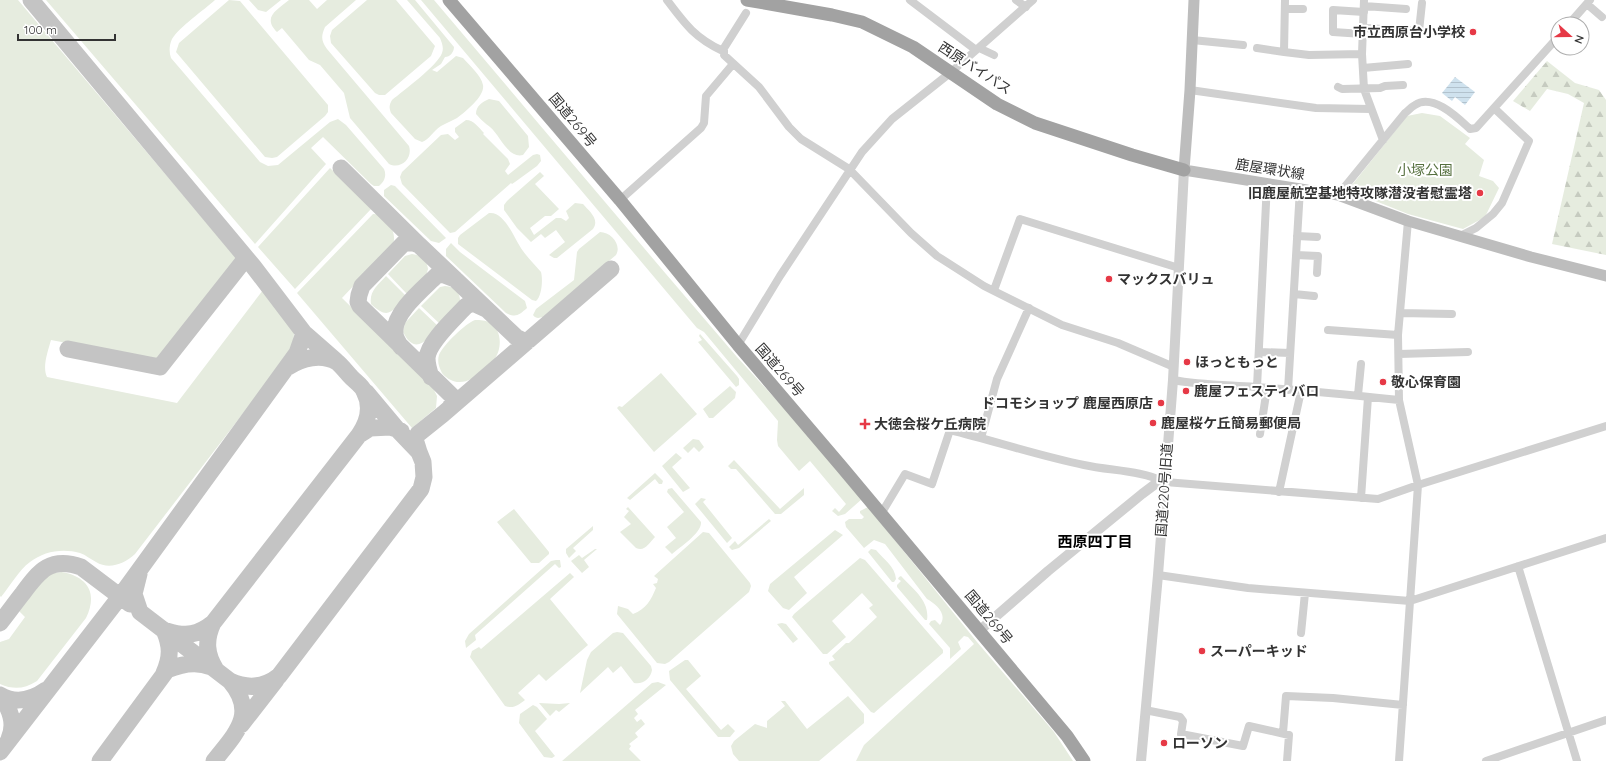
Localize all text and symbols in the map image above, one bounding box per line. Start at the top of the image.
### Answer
scale bar [18,16,115,42]
north arrow [1550,16,1590,56]
text: 100 m [24,22,57,37]
place label: 市立西原台小学校 [1353,23,1465,41]
marker: 市立西原台小学校 [1468,27,1478,37]
text: N [1571,33,1587,46]
street label: 西原バイパス [935,38,1015,98]
street label: 国道269号 [545,89,601,151]
street label: 鹿屋環状線 [1234,155,1306,183]
park label: 小塚公園 [1397,161,1453,179]
place label: 旧鹿屋航空基地特攻隊潜没者慰霊塔 [1248,184,1472,202]
marker: 旧鹿屋航空基地特攻隊潜没者慰霊塔 [1475,188,1485,198]
place label: マックスバリュ [1117,270,1215,288]
marker: マックスバリュ [1104,274,1114,284]
street label: 国道269号 [752,340,808,400]
place label: ほっともっと [1195,353,1279,371]
marker: ほっともっと [1182,357,1192,367]
place label: 敬心保育園 [1391,373,1461,391]
marker: 敬心保育園 [1378,377,1388,387]
place label: 鹿屋フェスティバロ [1194,382,1319,400]
marker: 鹿屋フェスティバロ [1181,386,1191,396]
place label: ドコモショップ 鹿屋西原店 [981,394,1153,412]
marker: ドコモショップ 鹿屋西原店 [1156,398,1166,408]
place label: 鹿屋桜ケ丘簡易郵便局 [1161,414,1301,432]
place label: 大徳会桜ケ丘病院 [874,415,986,433]
marker: 大徳会桜ケ丘病院 [859,418,871,430]
marker: 鹿屋桜ケ丘簡易郵便局 [1148,418,1158,428]
street label: 国道220号旧道 [1152,443,1176,537]
district label: 西原四丁目 [1057,532,1133,551]
street label: 国道269号 [961,586,1017,648]
place label: スーパーキッド [1210,642,1308,660]
marker: スーパーキッド [1197,646,1207,656]
place label: ローソン [1172,734,1228,752]
marker: ローソン [1159,738,1169,748]

